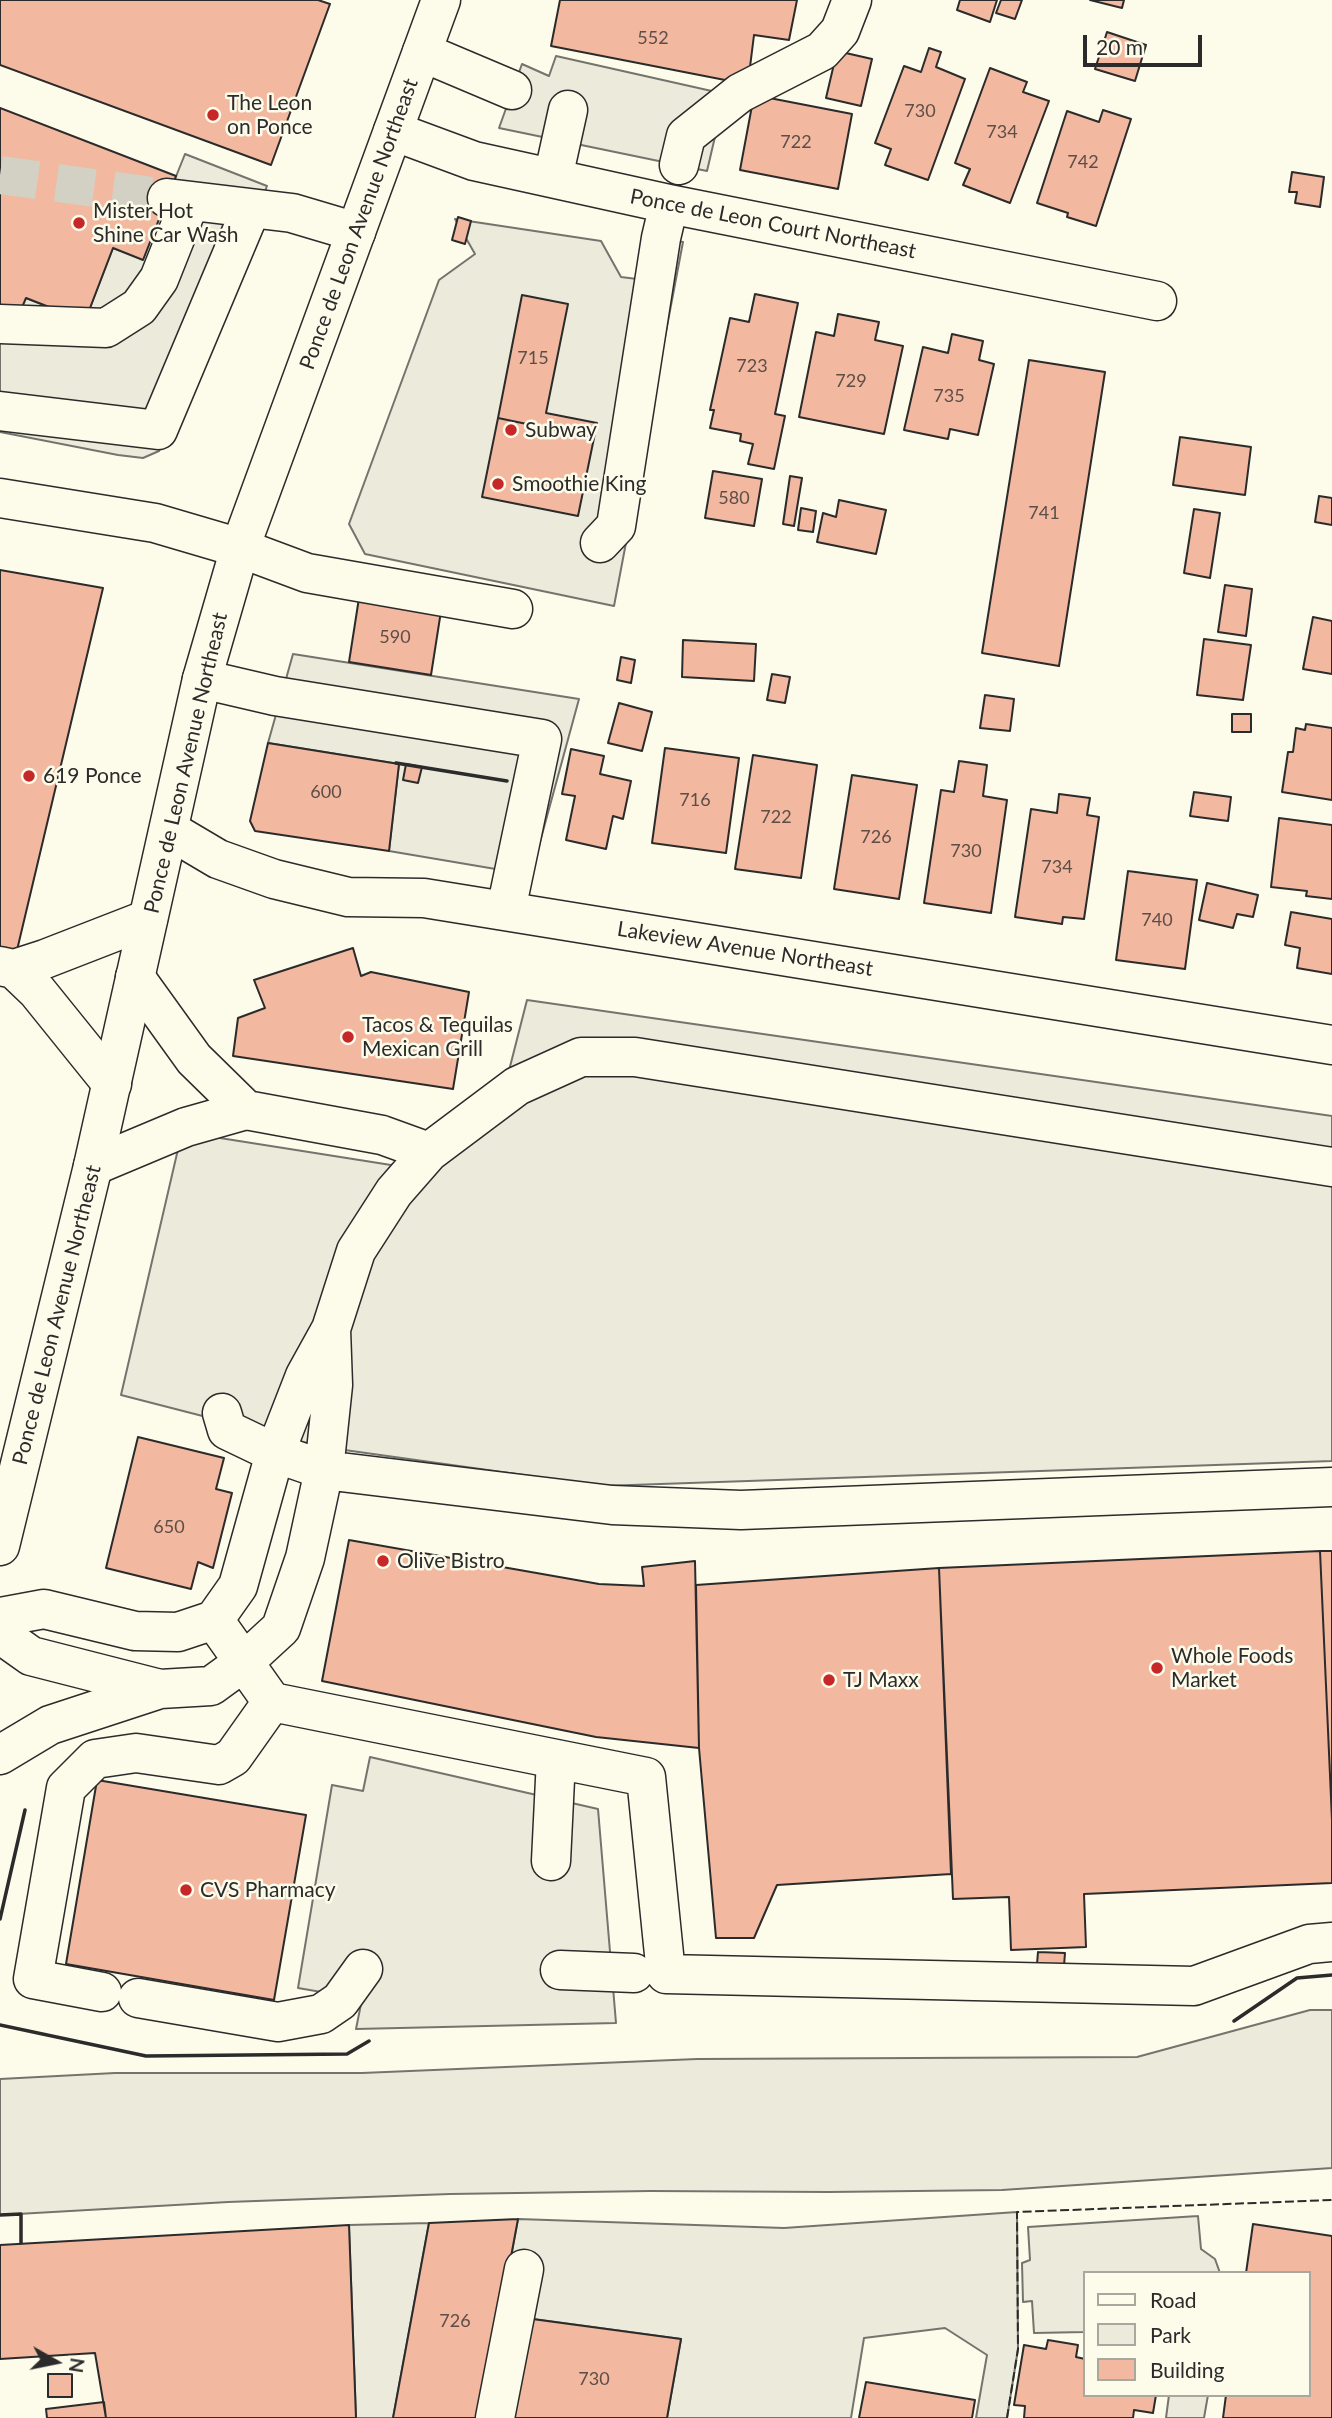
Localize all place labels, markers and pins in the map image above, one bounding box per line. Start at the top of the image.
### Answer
place label: The Leon on Ponce [227,90,313,140]
marker: The Leon on Ponce [205,107,221,123]
place label: Mister Hot Shine Car Wash [93,198,238,248]
marker: Mister Hot Shine Car Wash [71,215,87,231]
place label: Subway [525,417,597,443]
marker: Subway [503,422,519,438]
place label: Smoothie King [512,471,646,497]
marker: Smoothie King [490,476,506,492]
place label: 619 Ponce [43,763,142,789]
marker: 619 Ponce [21,768,37,784]
place label: Tacos & Tequilas Mexican Grill [362,1012,513,1062]
marker: Tacos & Tequilas Mexican Grill [340,1029,356,1045]
place label: Olive Bistro [397,1548,505,1574]
marker: Olive Bistro [375,1553,391,1569]
place label: Whole Foods Market [1171,1643,1293,1693]
marker: Whole Foods Market [1149,1660,1165,1676]
place label: TJ Maxx [843,1667,919,1693]
marker: TJ Maxx [821,1672,837,1688]
place label: CVS Pharmacy [200,1877,336,1903]
marker: CVS Pharmacy [178,1882,194,1898]

